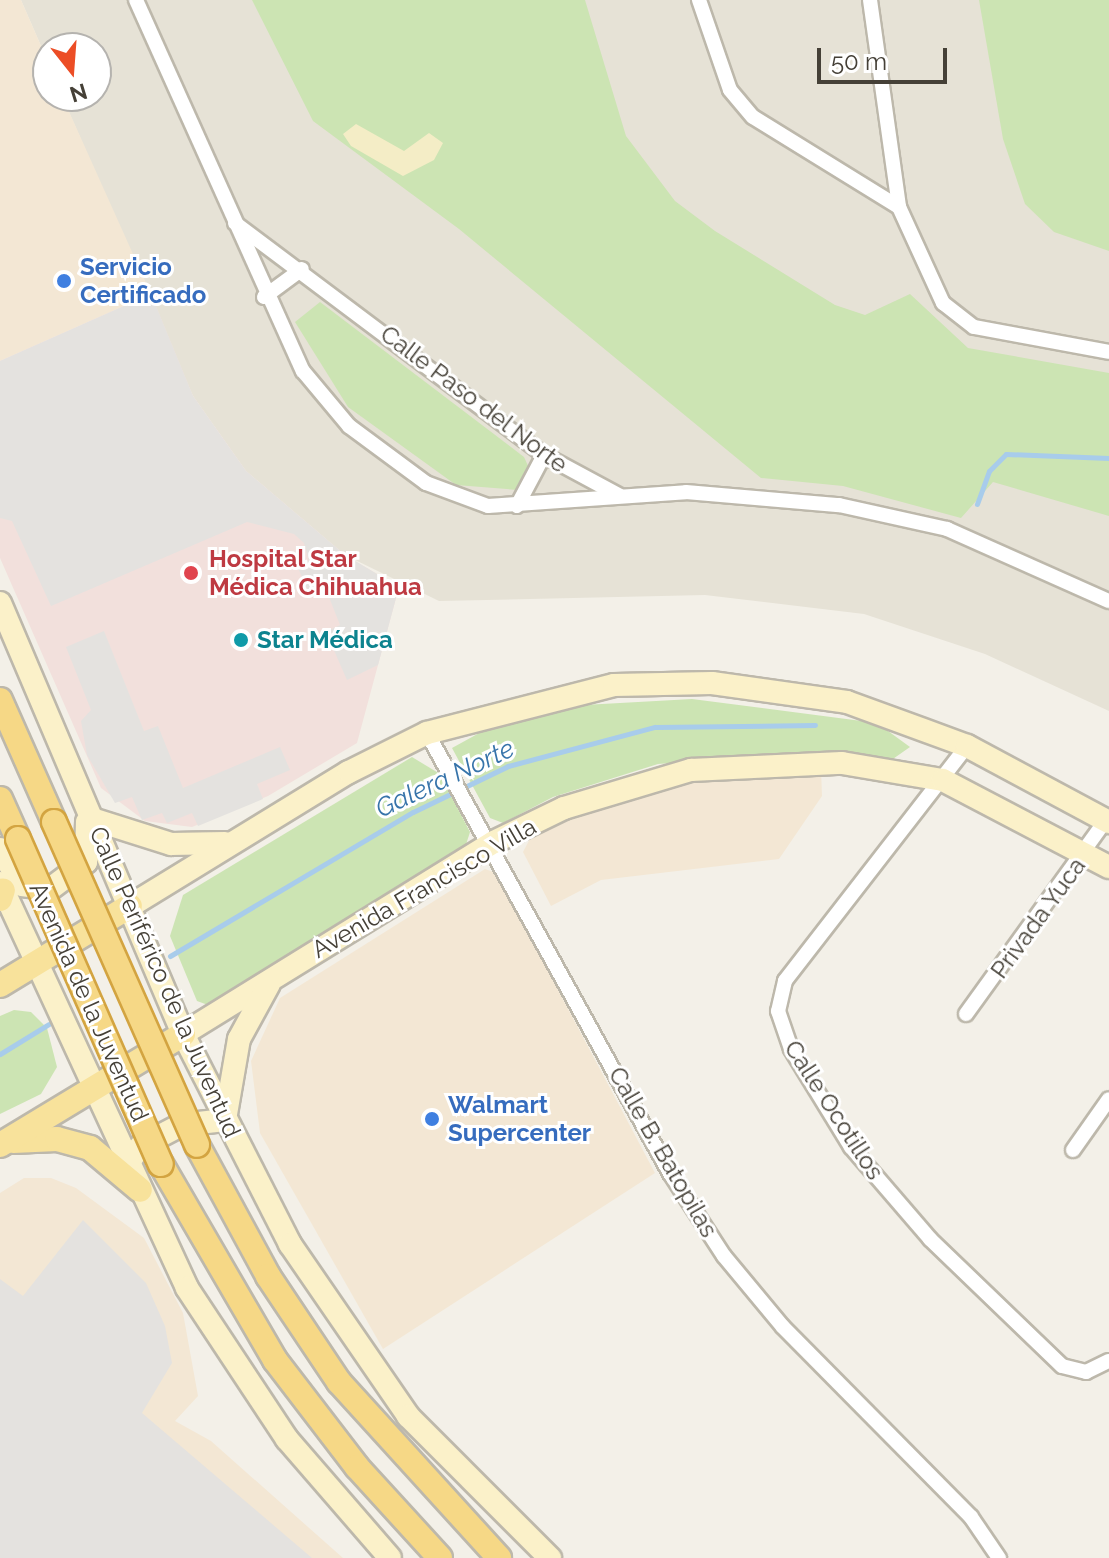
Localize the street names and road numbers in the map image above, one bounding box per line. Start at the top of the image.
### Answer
street label: Calle Paso del Norte [375,319,573,479]
street label: Avenida Francisco Villa [306,812,542,964]
street label: Calle Periférico de la Juventud [83,822,247,1142]
street label: Privada Yuca [984,852,1092,984]
street label: Avenida de la Juventud [23,878,155,1126]
street label: Calle Ocotillos [778,1035,890,1185]
street label: Calle B. Batopilas [603,1062,723,1242]

